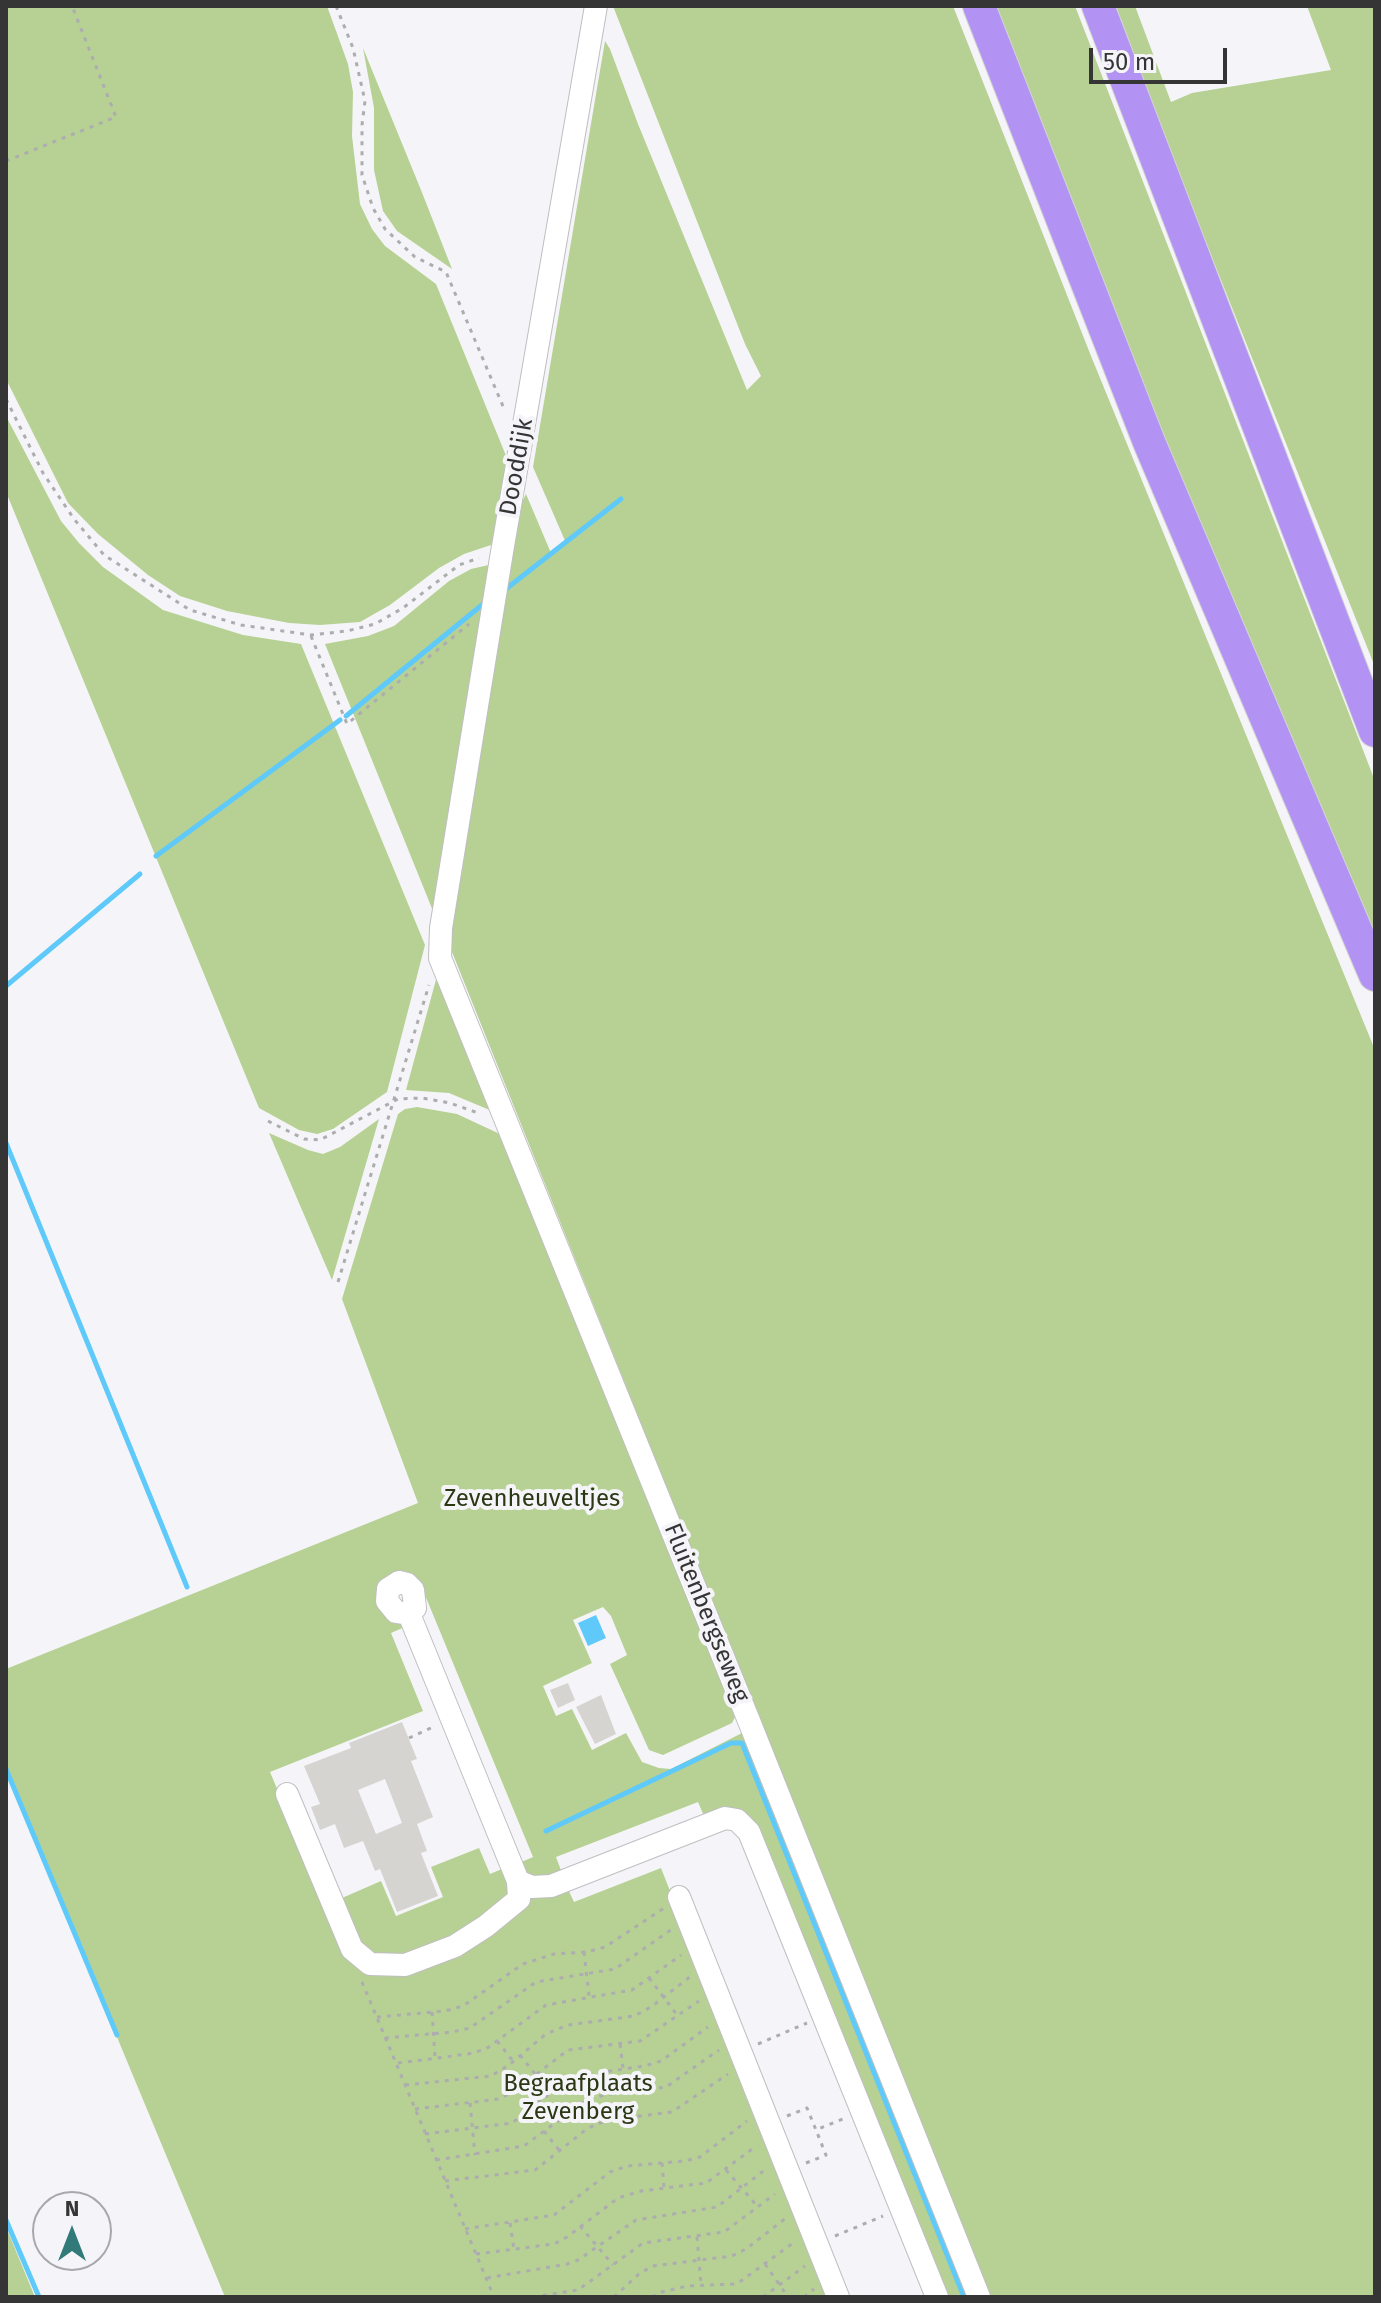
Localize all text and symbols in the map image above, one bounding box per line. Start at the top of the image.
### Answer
scale bar [1093,32,1231,82]
text: 50 m [1103,48,1155,76]
street label: Dooddijk [494,416,540,518]
park label: Zevenheuveltjes [444,1485,620,1513]
street label: Fluitenbergseweg [657,1519,755,1707]
park label: Begraafplaats Zevenberg [503,2070,653,2126]
north arrow [32,2191,112,2271]
text: N [65,2195,79,2222]

